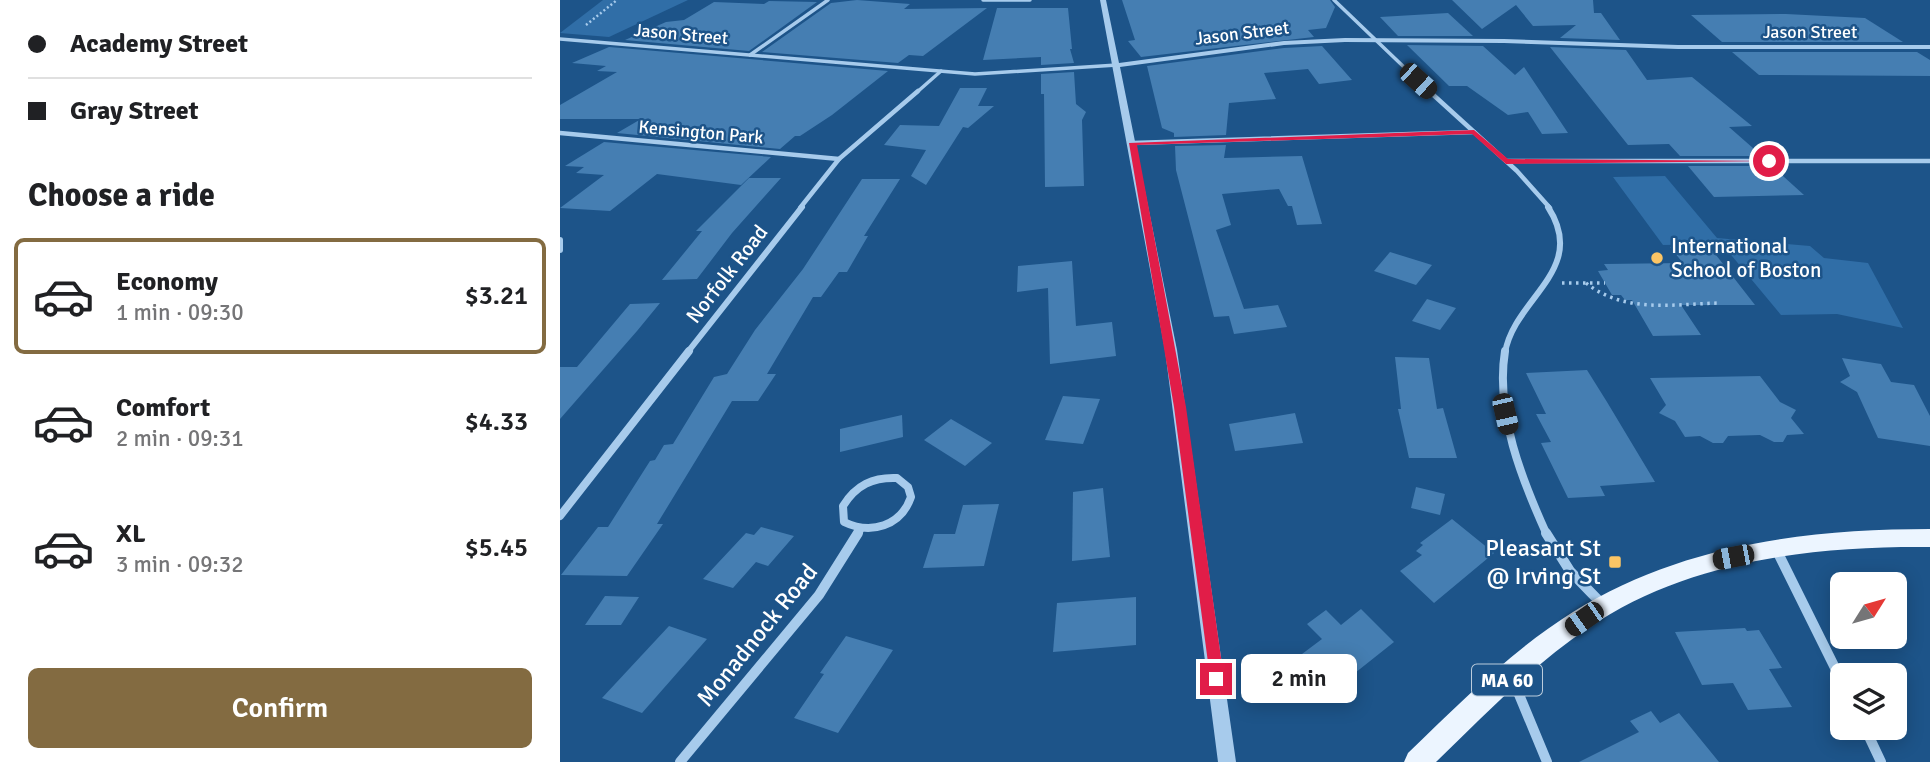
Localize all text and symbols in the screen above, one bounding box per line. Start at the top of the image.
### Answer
street label: Jason Street [1194,16,1290,50]
street label: Jason Street [633,19,729,49]
street label: Jason Street [1763,21,1857,43]
text: Academy Street [70,28,248,60]
car [1396,59,1441,103]
text: Gray Street [70,95,198,127]
street label: Kensington Park [638,116,764,148]
route start [1753,145,1785,177]
text: Choose a ride [28,176,215,215]
street label: Norfolk Road [681,220,773,328]
place label: International School of Boston [1671,233,1821,283]
marker: International School of Boston [1649,250,1665,266]
icon: car [32,265,95,328]
text: Economy [116,266,218,298]
text: $3.21 [465,280,528,312]
text: 1 min · 09:30 [116,298,244,327]
icon: car [32,391,95,454]
car [1491,391,1520,437]
text: Comfort [116,392,210,424]
text: $4.33 [465,406,528,438]
text: 2 min · 09:31 [116,424,244,453]
icon: car [32,517,95,580]
text: XL [116,518,146,550]
text: $5.45 [465,532,528,564]
place label: Pleasant St @ Irving St [1485,533,1601,591]
car [1711,543,1756,571]
text: 3 min · 09:32 [116,550,244,579]
marker: Pleasant St @ Irving St [1607,554,1623,570]
street label: Monadnock Road [690,557,824,713]
north arrow [1830,572,1908,649]
map controls [1830,572,1907,740]
car [1561,598,1608,640]
callout: 2 min [1240,654,1356,704]
route end [1200,663,1232,695]
button: layers [1830,663,1907,740]
text: 2 min [1271,664,1327,693]
road number: MA 60 [1472,664,1542,695]
button: Confirm [28,668,532,748]

